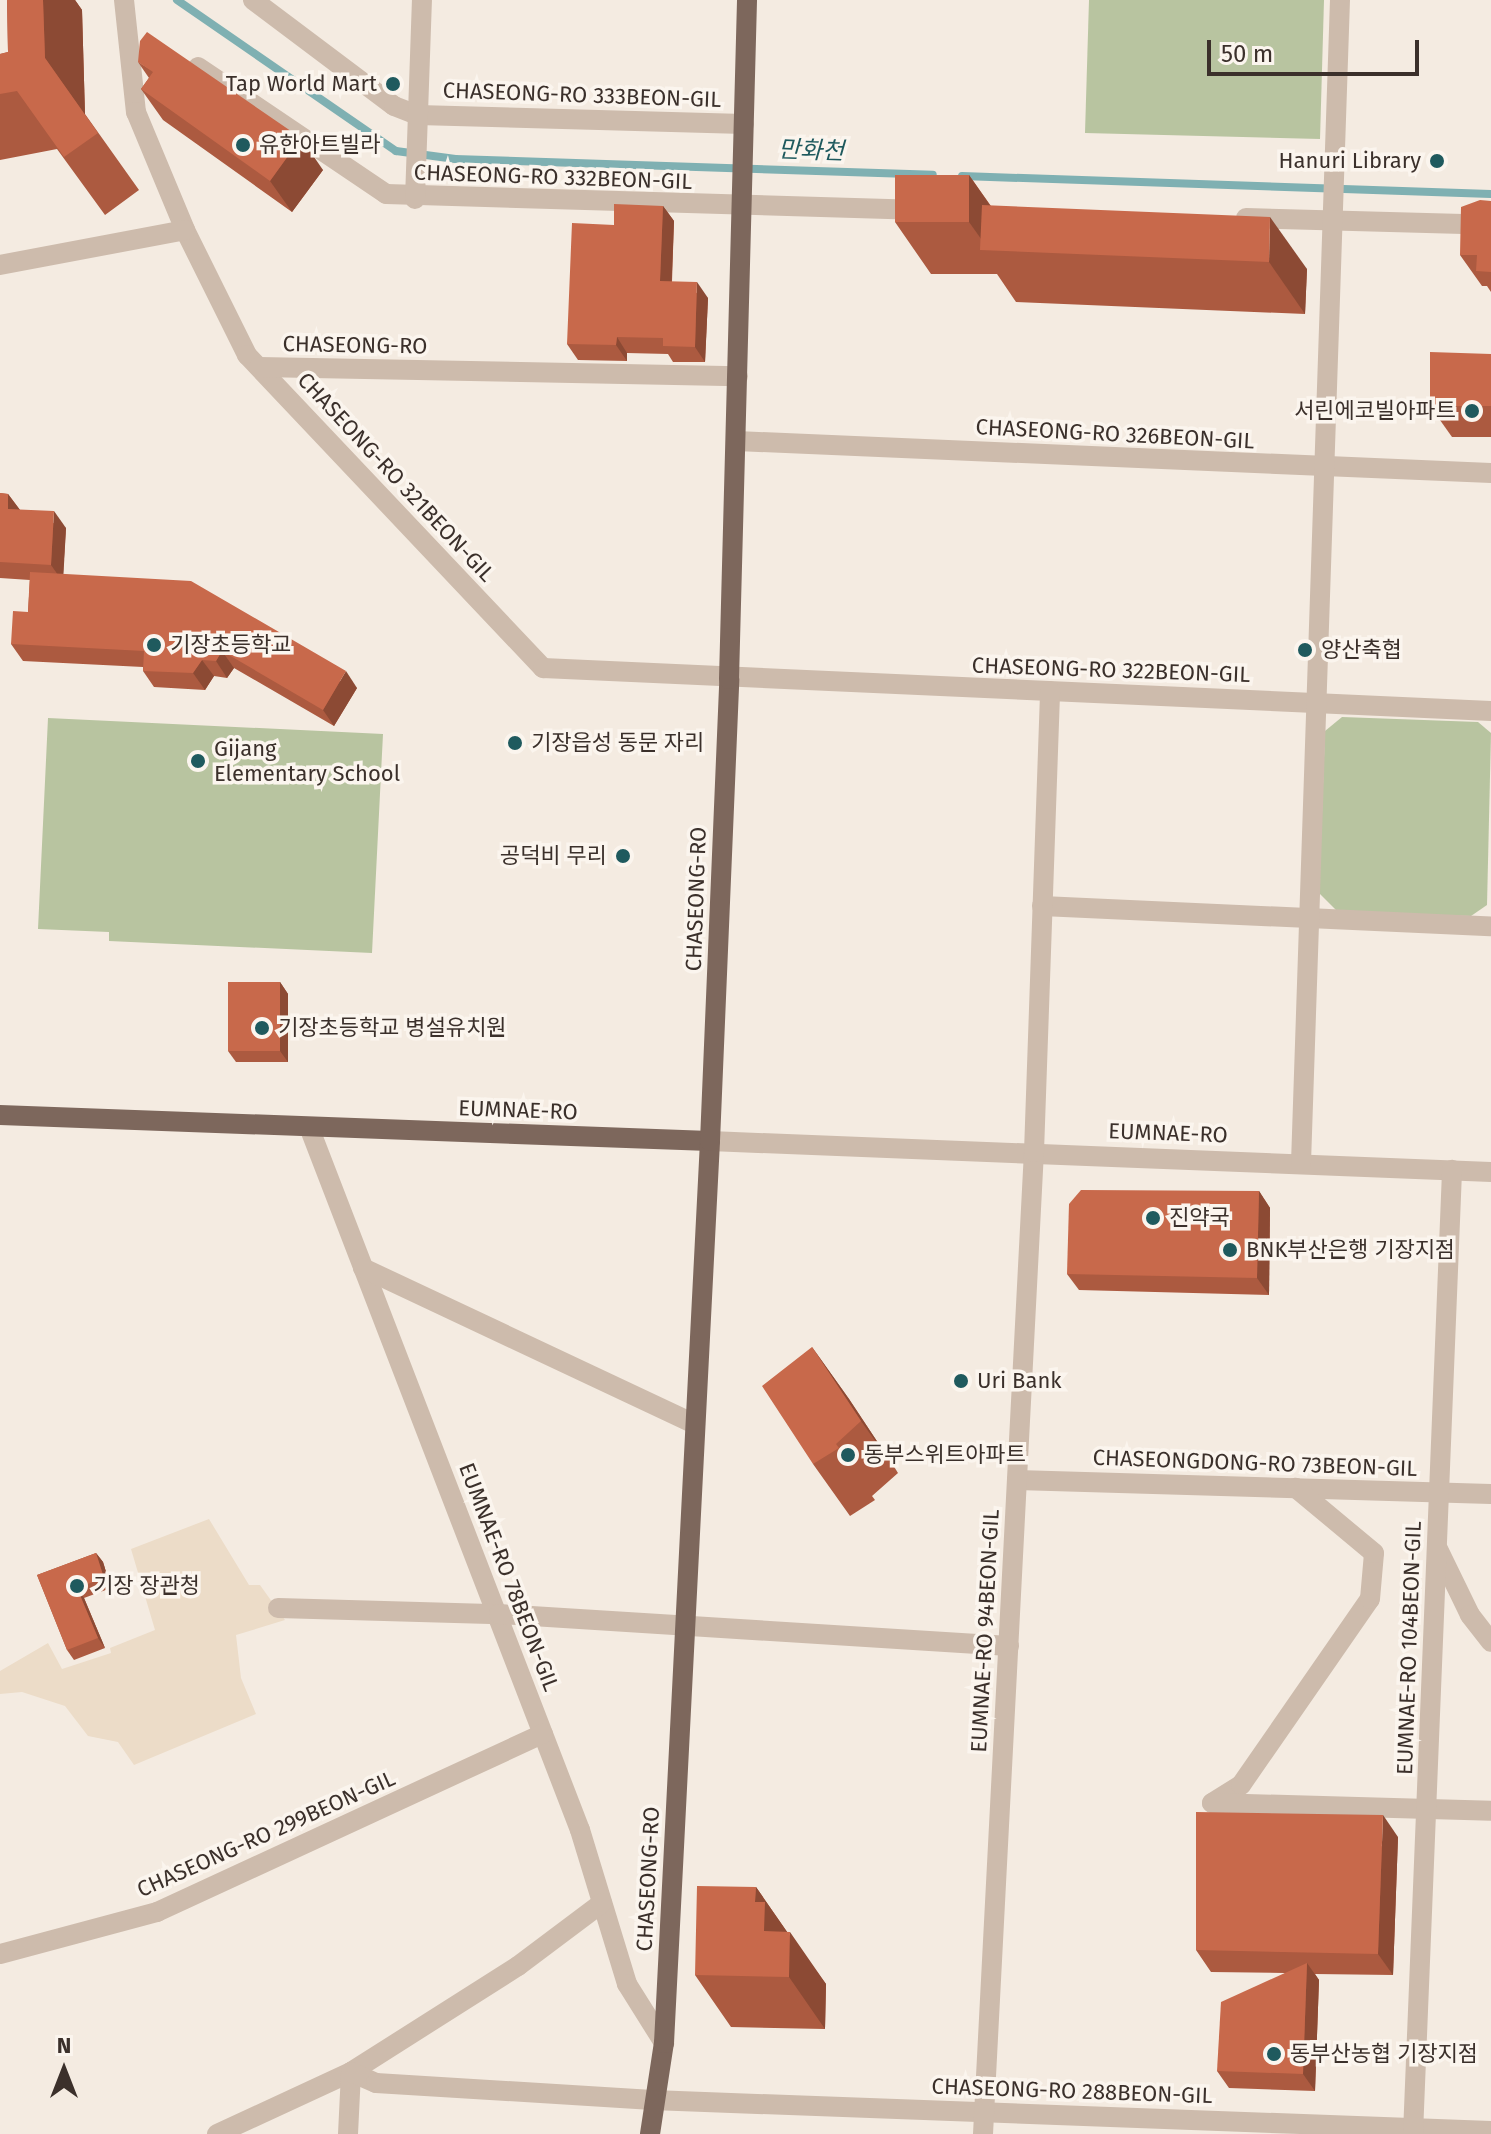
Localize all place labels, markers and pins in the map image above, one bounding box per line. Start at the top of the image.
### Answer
place label: Tap World Mart [226,71,377,97]
marker: Tap World Mart [384,75,402,93]
place label: 유한아트빌라 [259,132,380,158]
marker: 유한아트빌라 [234,136,252,154]
place label: Hanuri Library [1279,148,1421,174]
marker: Hanuri Library [1428,152,1446,170]
place label: 서린에코빌아파트 [1294,398,1456,424]
marker: 서린에코빌아파트 [1463,402,1481,420]
place label: 기장초등학교 [170,632,291,658]
marker: 기장초등학교 [145,636,163,654]
place label: 양산축협 [1321,637,1402,663]
marker: 양산축협 [1296,641,1314,659]
place label: 기장읍성 동문 자리 [531,730,705,756]
marker: 기장읍성 동문 자리 [506,734,524,752]
place label: Gijang Elementary School [214,735,400,786]
marker: Gijang Elementary School [189,752,207,770]
place label: 공덕비 무리 [500,843,607,869]
marker: 공덕비 무리 [614,847,632,865]
place label: 기장초등학교 병설유치원 [278,1015,506,1041]
marker: 기장초등학교 병설유치원 [253,1019,271,1037]
place label: 진약국 [1169,1205,1230,1231]
marker: 진약국 [1144,1209,1162,1227]
place label: BNK부산은행 기장지점 [1246,1237,1455,1263]
marker: BNK부산은행 기장지점 [1221,1241,1239,1259]
place label: Uri Bank [977,1368,1062,1394]
marker: Uri Bank [952,1372,970,1390]
place label: 동부스위트아파트 [864,1442,1026,1468]
marker: 동부스위트아파트 [839,1446,857,1464]
place label: 기장 장관청 [93,1573,200,1599]
marker: 기장 장관청 [68,1577,86,1595]
place label: 동부산농협 기장지점 [1290,2041,1478,2067]
marker: 동부산농협 기장지점 [1265,2045,1283,2063]

